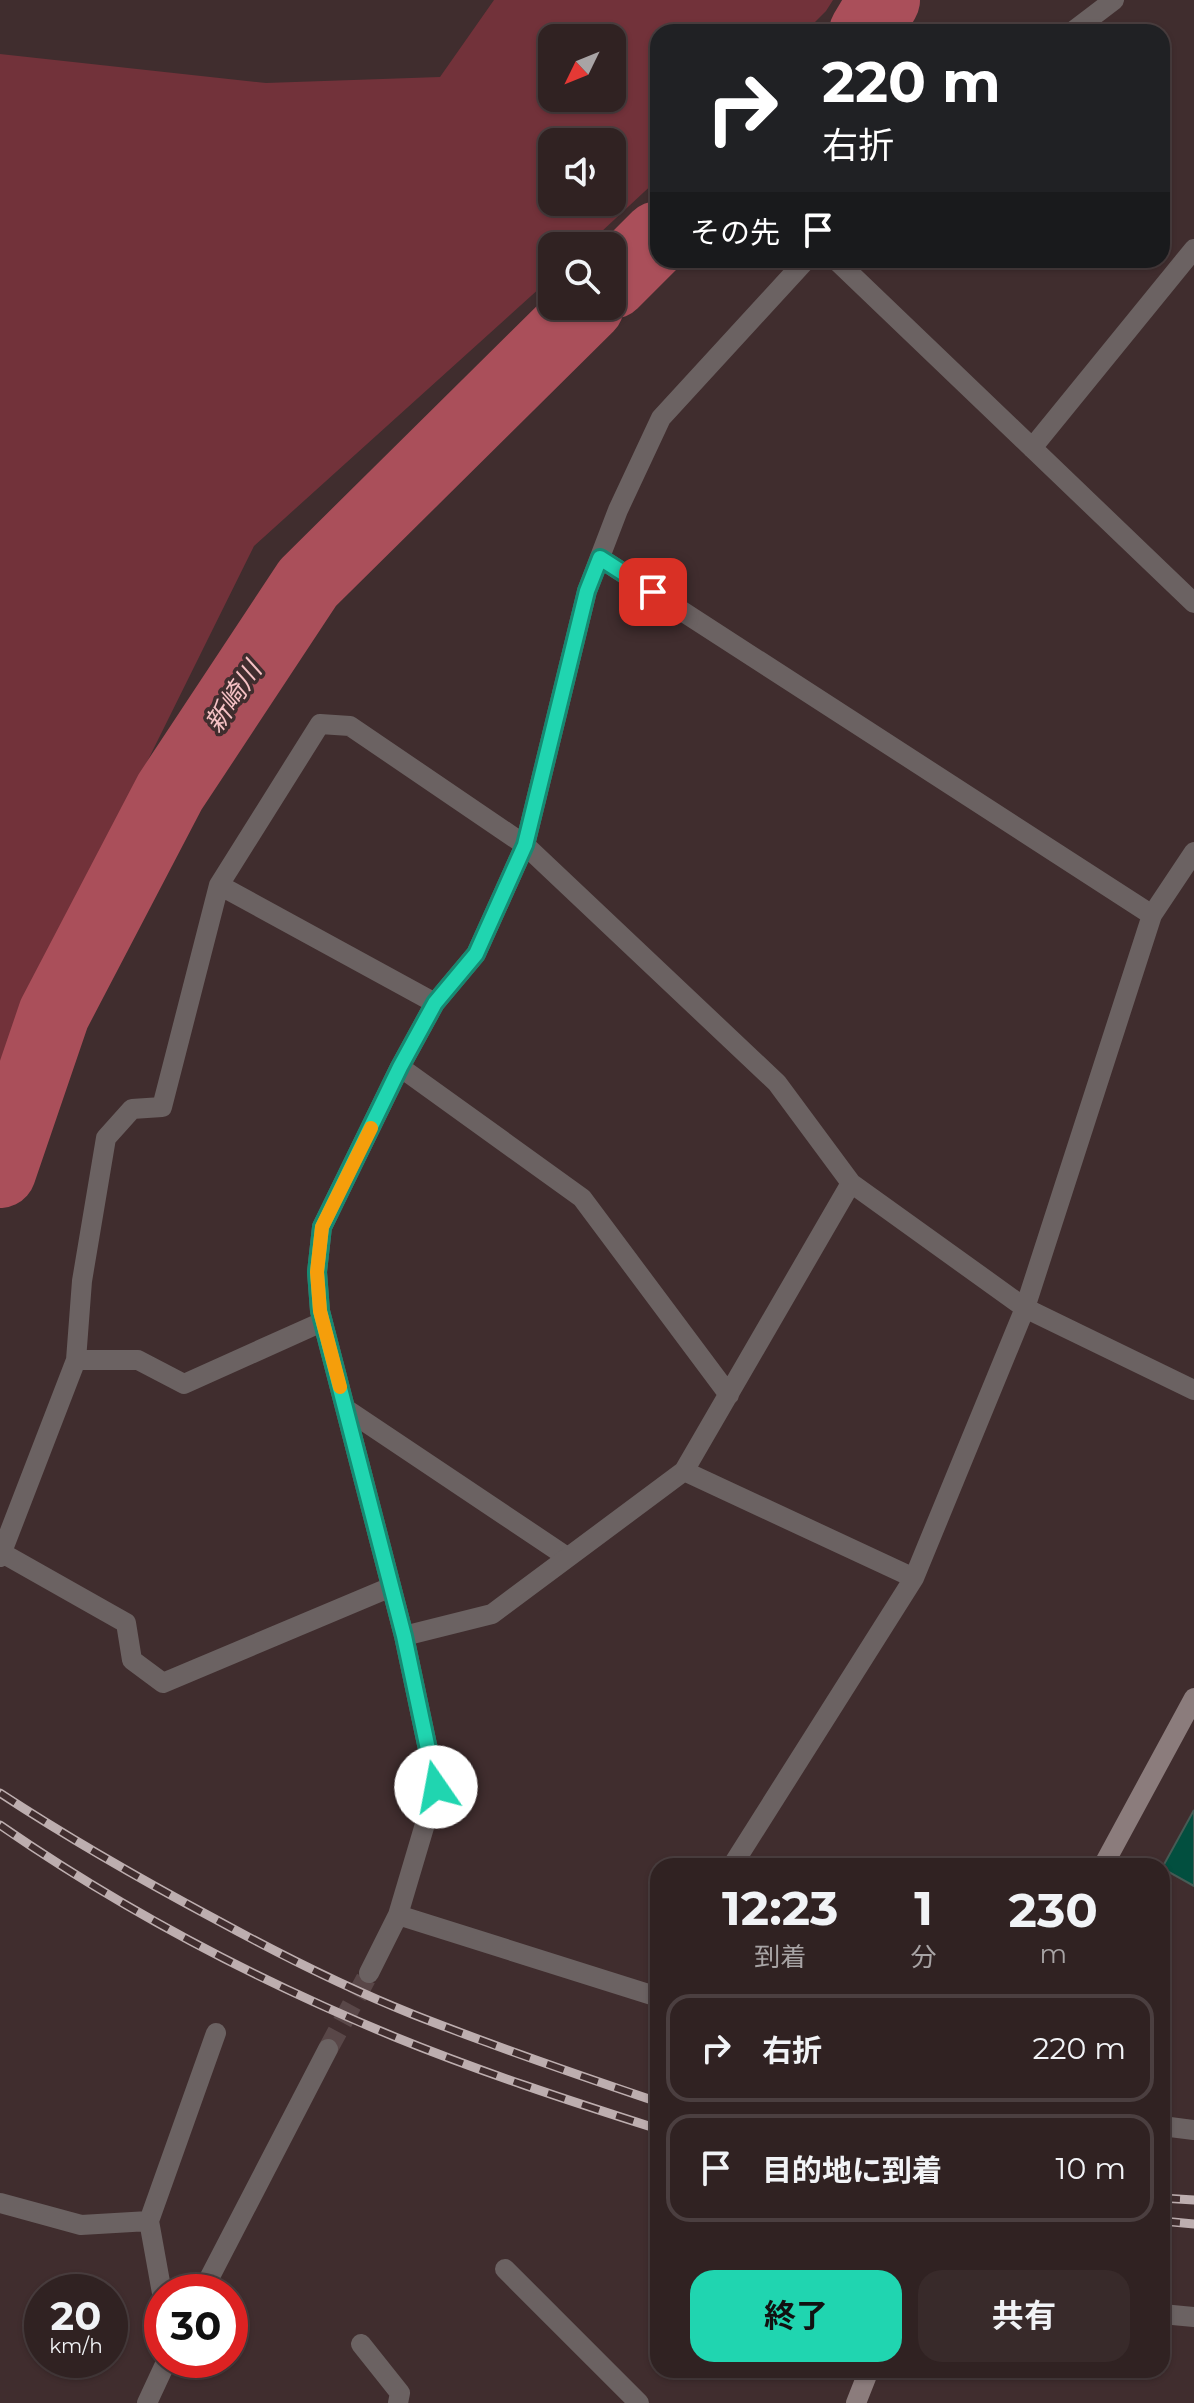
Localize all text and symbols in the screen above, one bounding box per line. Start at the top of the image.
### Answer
north arrow [538,24,626,112]
map controls [538,24,626,320]
text: 220 m [822,48,1001,116]
icon: right [690,56,794,160]
text: 右折 [822,123,894,167]
button: sound [538,128,626,216]
icon: arrive [796,208,840,252]
text: その先 [690,214,780,251]
button: search [538,232,626,320]
pin [619,558,687,626]
icon: arrive [631,570,675,614]
water label: 新崎川 [198,653,270,738]
position arrow [394,1745,478,1829]
text: 12:23 [722,1879,839,1937]
text: 1 [914,1879,933,1937]
text: 230 [1009,1881,1098,1939]
text: m [1039,1938,1067,1970]
text: 到着 [754,1941,806,1973]
text: 分 [911,1941,937,1973]
icon: right [694,2026,738,2070]
text: 220 m [1032,2030,1126,2067]
text: 右折 [762,2032,822,2069]
icon: arrive [694,2146,738,2190]
text: 10 m [1056,2150,1126,2187]
text: 目的地に到着 [762,2152,942,2189]
button: 終了 [690,2270,902,2362]
button: 共有 [918,2270,1130,2362]
speed limit sign: 30 [144,2274,248,2378]
text: 20 [51,2291,101,2340]
text: km/h [49,2334,103,2358]

